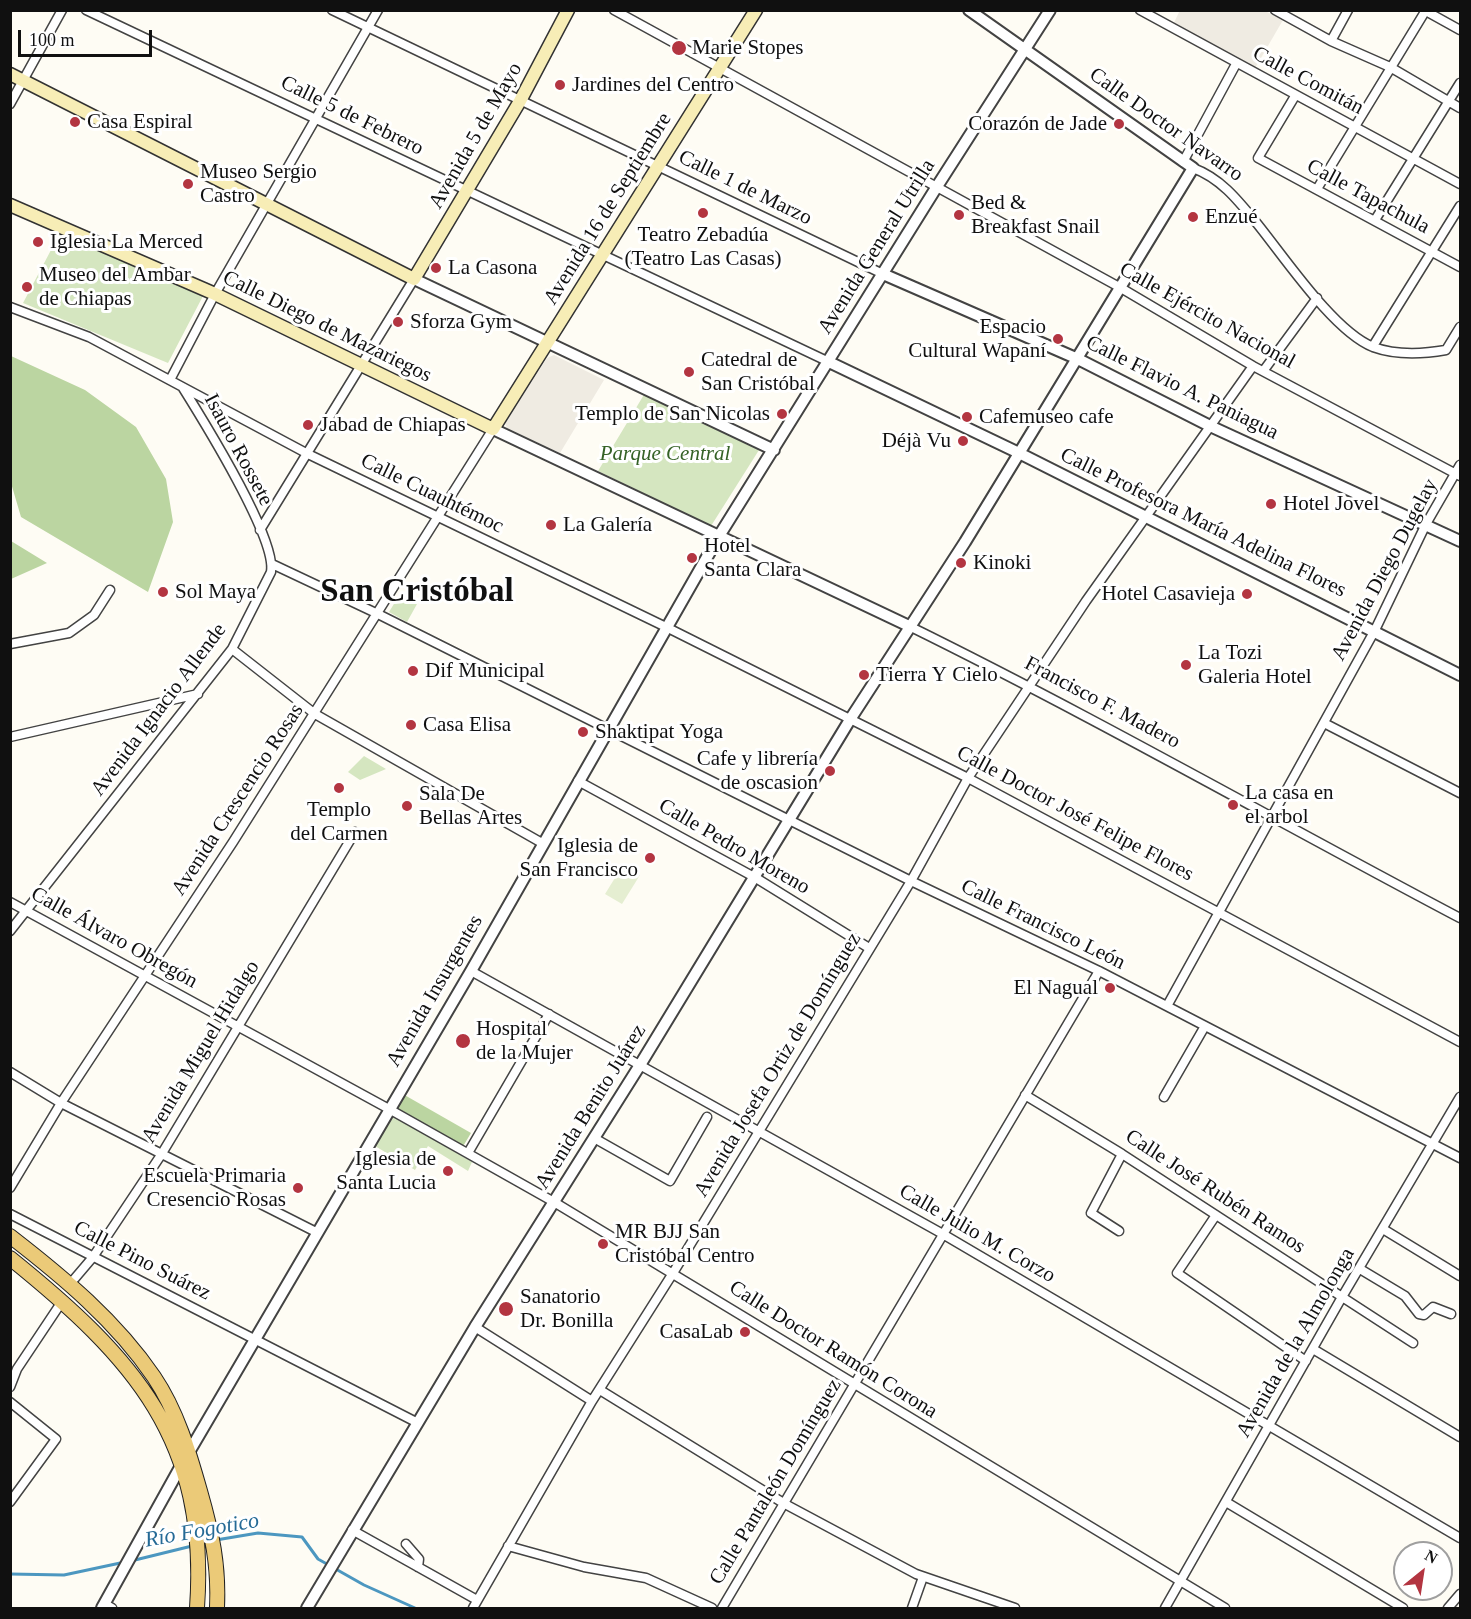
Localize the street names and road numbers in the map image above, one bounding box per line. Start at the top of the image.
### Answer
street label: Calle Comitán [1248,41,1368,121]
street label: Avenida 5 de Mayo [424,58,528,214]
street label: Calle Doctor Navarro [1084,63,1248,187]
street label: Calle 5 de Febrero [277,71,427,161]
street label: Avenida 16 de Septiembre [539,108,677,310]
street label: Calle 1 de Marzo [674,145,816,231]
street label: Calle Tapachula [1302,154,1434,240]
street label: Avenida General Utrilla [813,155,941,339]
street label: Calle Ejército Nacional [1115,257,1299,375]
street label: Calle Diego de Mazariegos [218,265,436,389]
street label: Calle Flavio A. Paniagua [1082,330,1282,446]
street label: Isauro Rossete [198,390,278,510]
street label: Calle Profesora María Adelina Flores [1056,443,1350,603]
street label: Calle Cuauhtémoc [357,449,507,539]
street label: Avenida Diego Dugelay [1326,475,1444,665]
street label: Avenida Ignacio Allende [86,619,232,801]
street label: Francisco F. Madero [1020,651,1184,755]
street label: Avenida Crescencio Rosas [167,699,309,901]
street label: Calle Doctor José Felipe Flores [952,741,1198,887]
street label: Calle Pedro Moreno [654,794,814,900]
street label: Calle Francisco León [957,874,1129,976]
street label: Calle Álvaro Obregón [26,882,202,994]
street label: Avenida Insurgentes [381,911,489,1071]
street label: Avenida Josefa Ortiz de Domínguez [689,928,867,1202]
street label: Avenida Miguel Hidalgo [137,956,265,1148]
street label: Avenida Benito Juárez [530,1020,652,1194]
street label: Calle José Rubén Ramos [1120,1124,1310,1260]
street label: Calle Julio M. Corzo [894,1179,1060,1289]
street label: Calle Pino Suárez [69,1216,215,1306]
street label: Avenida de la Almolonga [1231,1244,1361,1442]
street label: Calle Doctor Ramón Corona [724,1275,942,1425]
street label: Calle Pantaleón Domínguez [705,1375,847,1589]

